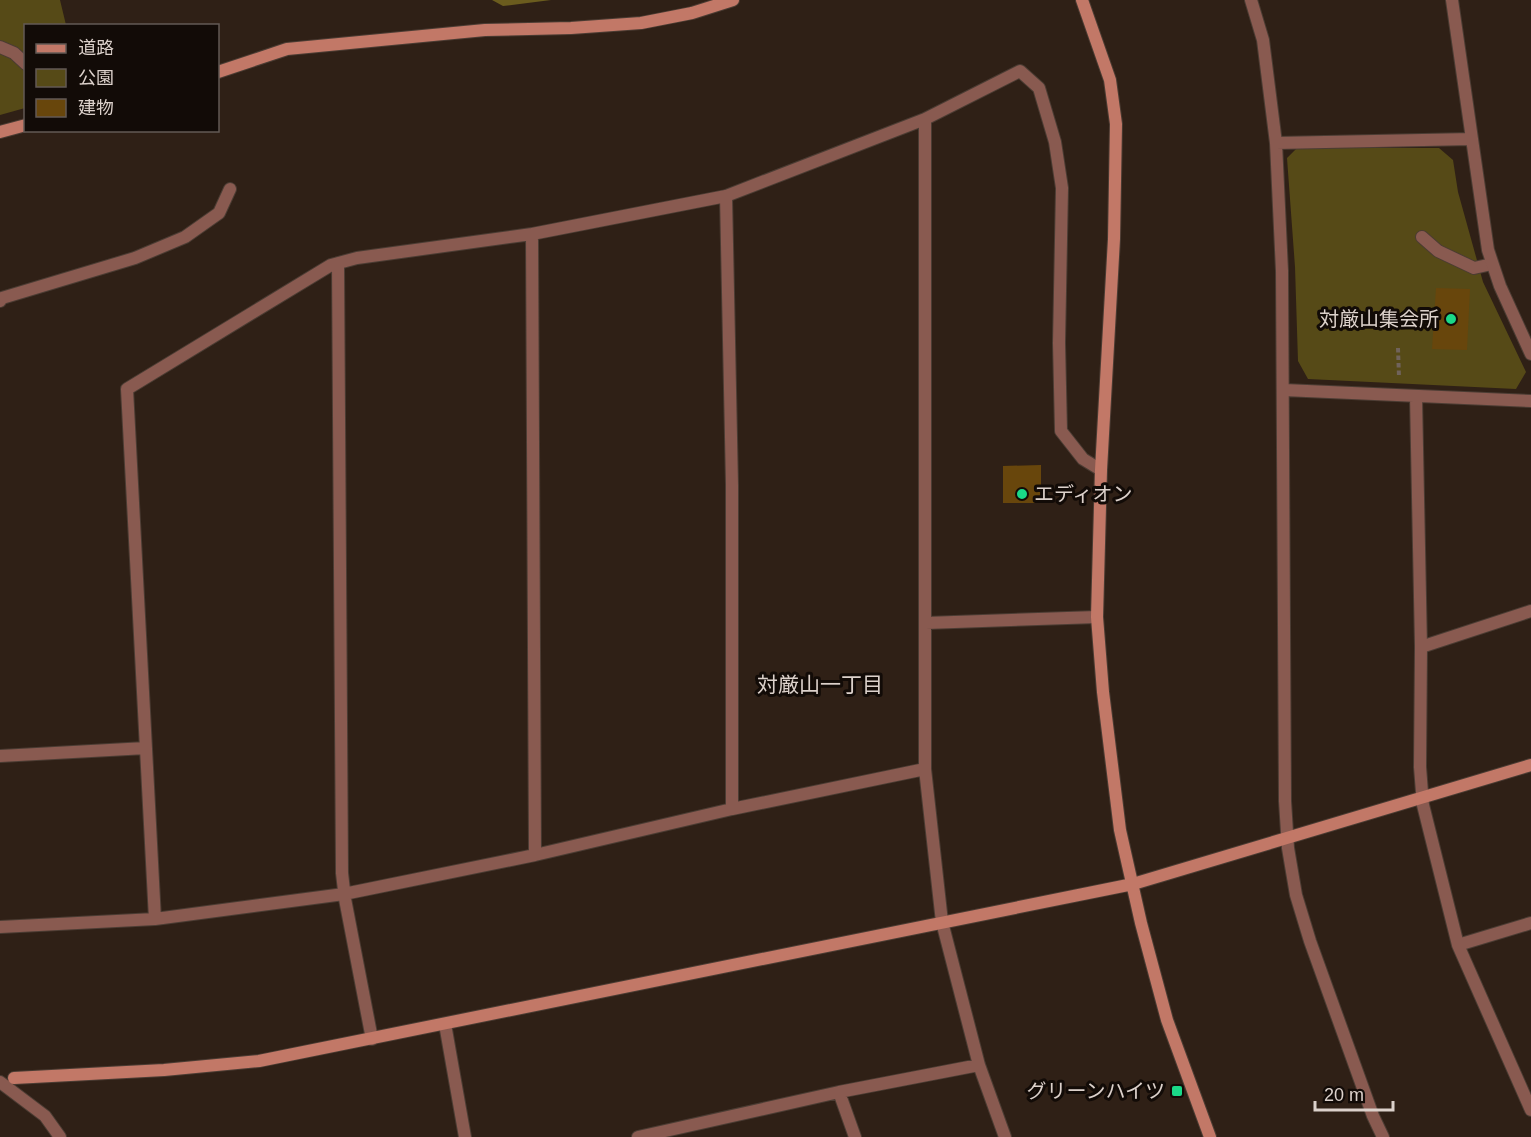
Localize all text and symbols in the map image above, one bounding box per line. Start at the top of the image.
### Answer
legend [24,24,219,132]
text: 道路 [78,38,114,58]
text: 公園 [78,68,114,88]
text: 建物 [78,98,114,118]
place label: 対厳山集会所 [1319,308,1439,330]
marker: 対厳山集会所 [1444,312,1458,326]
place label: エディオン [1034,483,1133,505]
marker: エディオン [1015,487,1029,501]
district label: 対厳山一丁目 [757,673,883,696]
scale bar [1315,1074,1393,1112]
place label: グリーンハイツ [1026,1080,1165,1102]
marker: グリーンハイツ [1170,1084,1184,1098]
text: 20 m [1324,1085,1364,1105]

